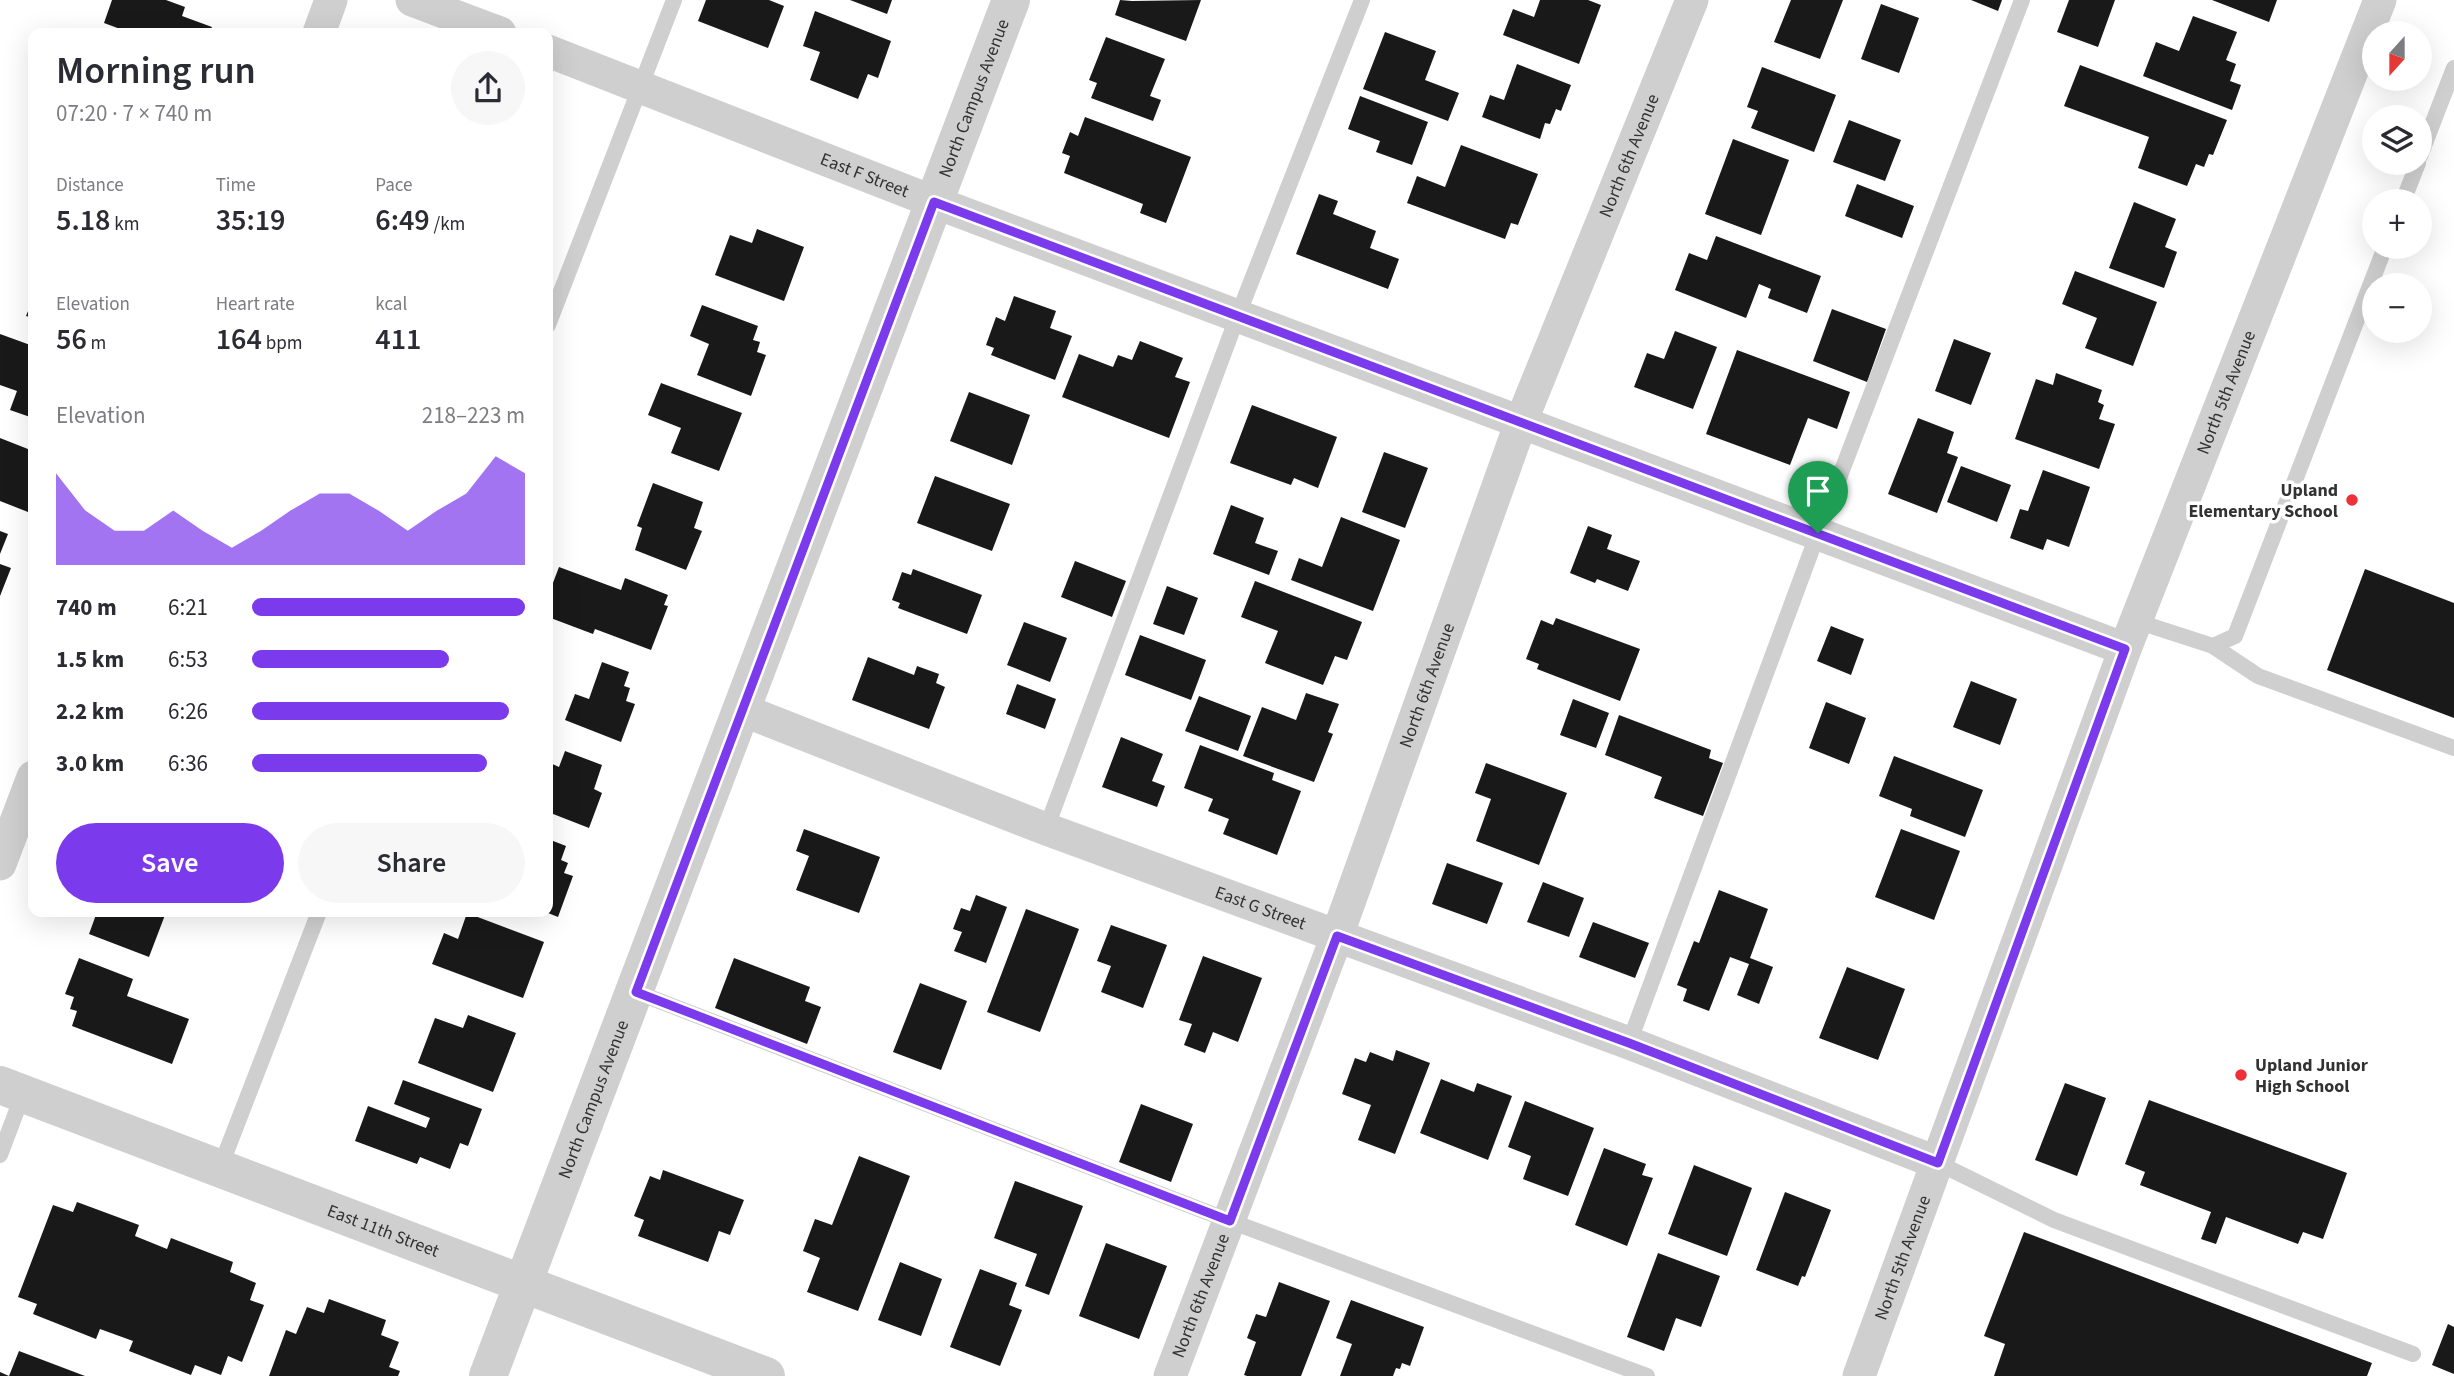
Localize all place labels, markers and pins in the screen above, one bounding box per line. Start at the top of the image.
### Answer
pin [1788,461,1848,533]
place label: Upland Elementary School [2188,478,2338,524]
marker: Upland Elementary School [2344,492,2360,508]
place label: Upland Junior High School [2255,1053,2369,1099]
marker: Upland Junior High School [2233,1067,2249,1083]

